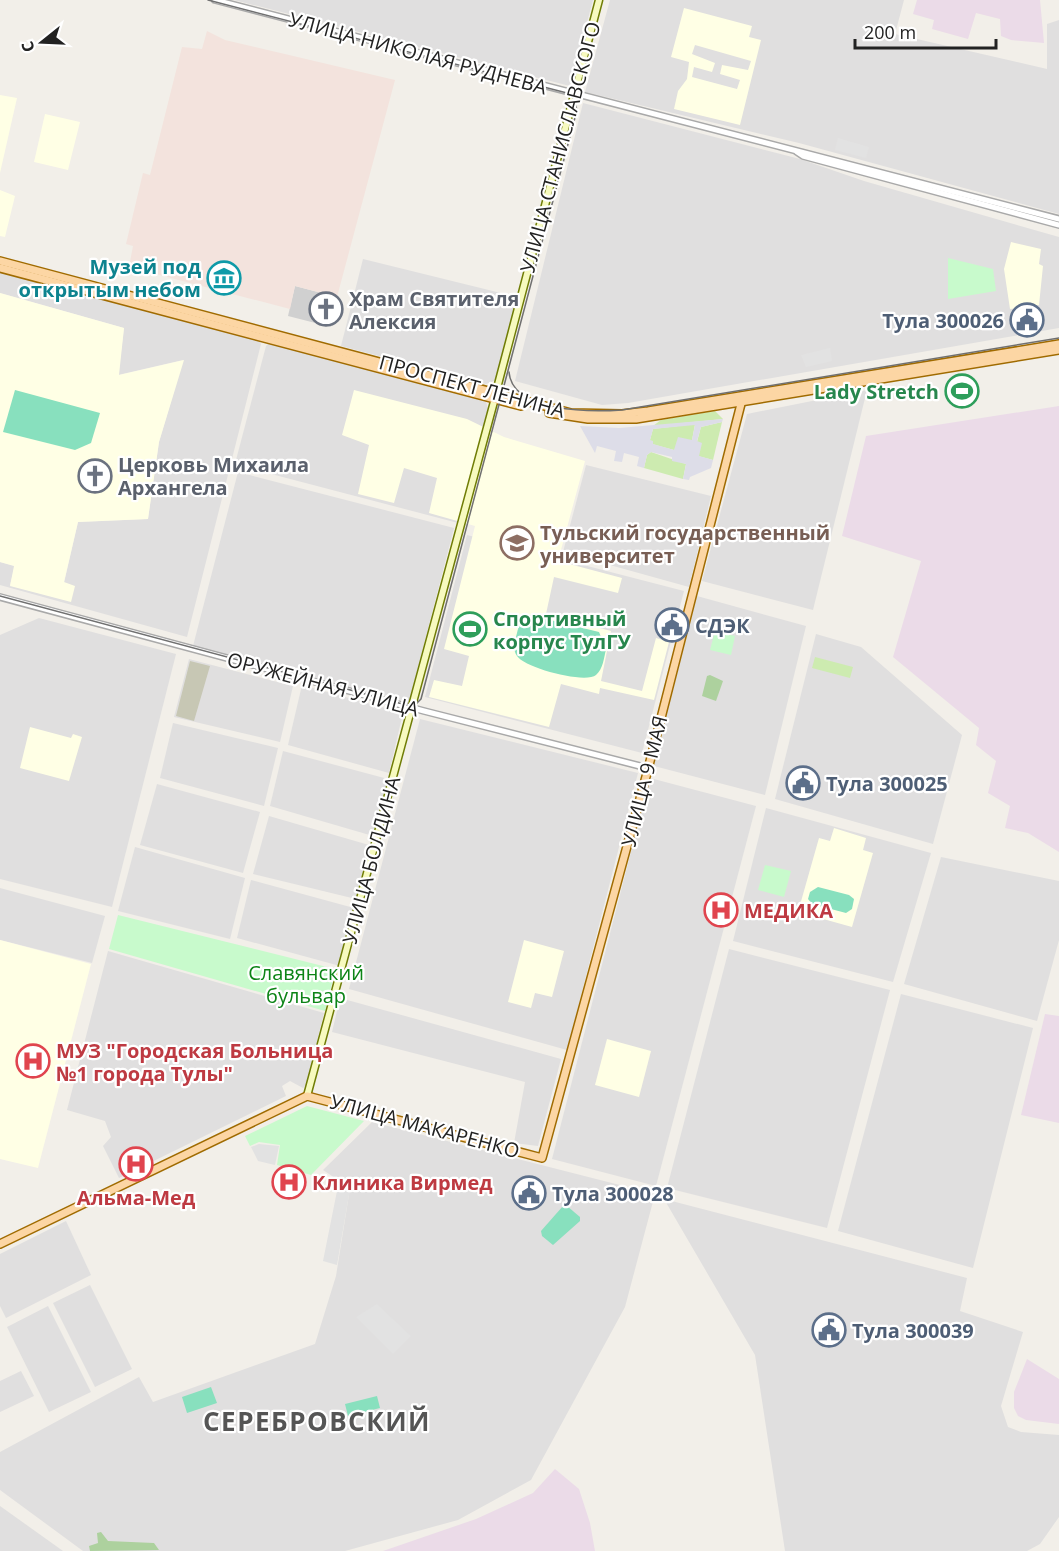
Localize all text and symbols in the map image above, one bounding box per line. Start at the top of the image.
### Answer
street label: УЛИЦА НИКОЛАЯ РУДНЕВА [286,6,550,101]
north arrow [12,12,72,72]
scale bar [855,12,996,50]
street label: УЛИЦА СТАНИСЛАВСКОГО [513,18,607,276]
text: 200 m [864,20,916,44]
text: С [16,38,40,55]
place label: Музей под открытым небом [19,253,201,303]
museum icon: Музей под открытым небом [206,260,242,296]
place label: Храм Святителя Алексия [349,285,519,335]
church icon: Храм Святителя Алексия [308,291,344,327]
public building icon: Тула 300026 [1009,302,1045,338]
place label: Тула 300026 [882,307,1004,334]
street label: ПРОСПЕКТ ЛЕНИНА [376,348,568,424]
sports icon: Lady Stretch [944,373,980,409]
place label: Lady Stretch [814,378,939,405]
place label: Церковь Михаила Архангела [118,451,309,501]
church icon: Церковь Михаила Архангела [77,458,113,494]
place label: Тульский государственный университет [540,519,830,569]
school or university icon: Тульский государственный университет [499,525,535,561]
place label: Спортивный корпус ТулГУ [493,605,631,655]
public building icon: СДЭК [654,607,690,643]
sports icon: Спортивный корпус ТулГУ [452,611,488,647]
place label: СДЭК [695,612,750,639]
street label: ОРУЖЕЙНАЯ УЛИЦА [224,645,422,723]
street label: УЛИЦА 9 МАЯ [615,713,673,849]
public building icon: Тула 300025 [785,765,821,801]
place label: Тула 300025 [826,770,948,797]
street label: УЛИЦА БОЛДИНА [336,773,406,947]
hospital icon: МЕДИКА [703,892,739,928]
place label: МЕДИКА [744,897,833,924]
park label: Славянский бульвар [248,959,364,1009]
place label: МУЗ "Городская Больница №1 города Тулы" [56,1037,333,1087]
hospital icon: МУЗ "Городская Больница №1 города Тулы" [15,1043,51,1079]
street label: УЛИЦА МАКАРЕНКО [327,1088,523,1164]
hospital icon: Альма-Мед [118,1146,154,1182]
hospital icon: Клиника Вирмед [271,1164,307,1200]
place label: Клиника Вирмед [312,1169,493,1196]
public building icon: Тула 300028 [511,1175,547,1211]
place label: Тула 300028 [552,1180,674,1207]
place label: Альма-Мед [77,1184,195,1211]
public building icon: Тула 300039 [811,1312,847,1348]
place label: Тула 300039 [852,1317,974,1344]
district label: СЕРЕБРОВСКИЙ [203,1403,431,1439]

